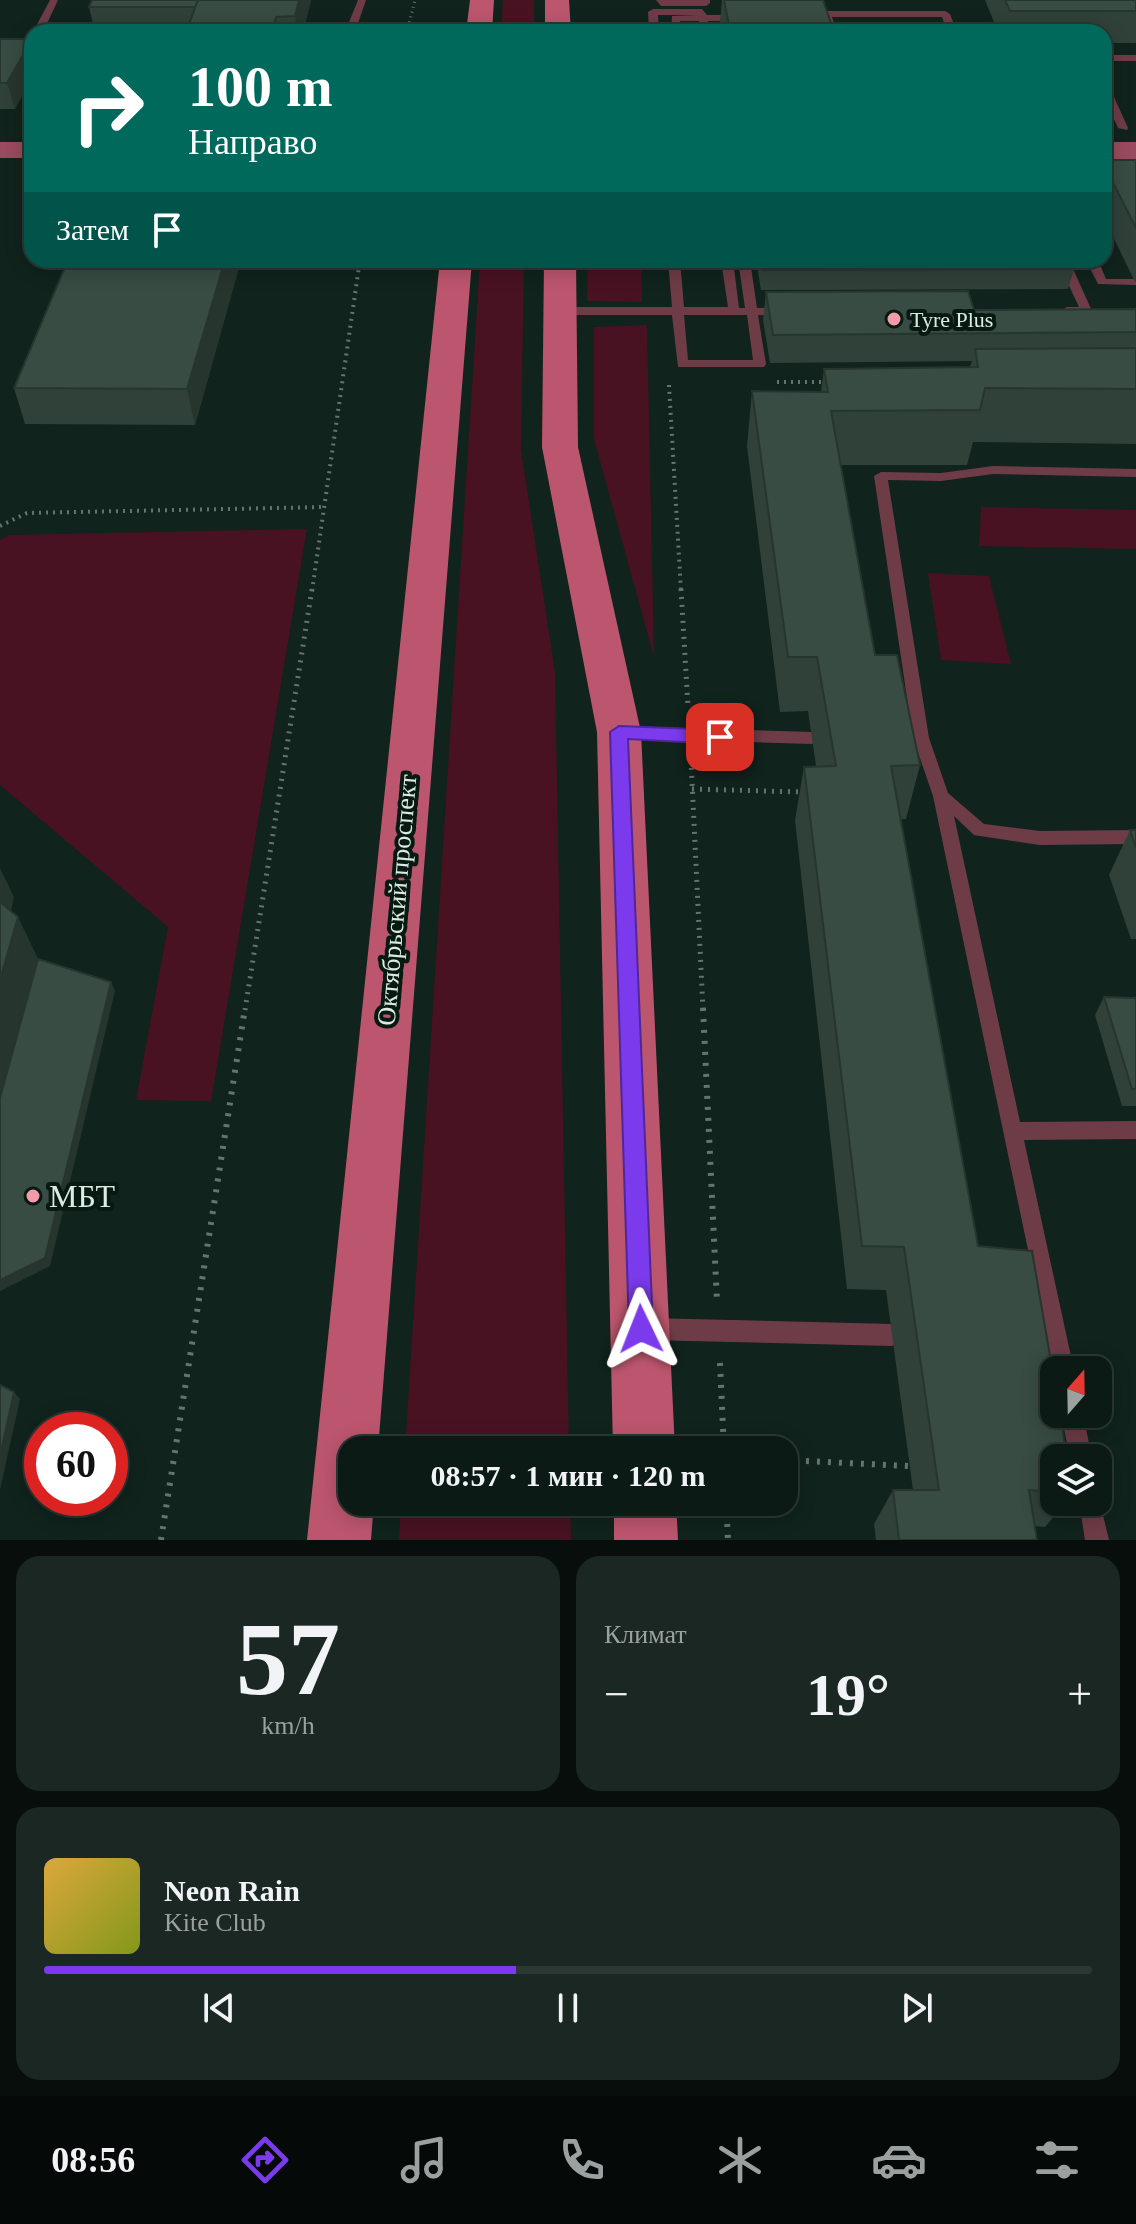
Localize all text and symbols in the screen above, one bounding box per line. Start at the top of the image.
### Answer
icon: right [56,56,160,160]
text: 100 m [188,56,333,118]
text: Направо [188,122,318,162]
icon: arrive [145,208,189,252]
text: Затем [56,213,129,246]
place label: Tyre Plus [910,307,993,332]
marker: Tyre Plus [885,310,903,328]
pin [686,703,754,771]
icon: arrive [698,715,742,759]
street label: Октябрьский проспект [372,773,422,1027]
place label: МБТ [49,1178,115,1214]
marker: МБТ [24,1187,42,1205]
position arrow [599,1287,683,1371]
north arrow [1040,1356,1112,1428]
map controls [1040,1356,1112,1516]
speed limit sign: 60 [24,1412,128,1516]
button: layers [1040,1444,1112,1516]
text: 08:57 · 1 мин · 120 m [431,1459,706,1492]
text: 57 [236,1601,340,1716]
text: Климат [604,1620,687,1649]
text: 19° [806,1662,890,1728]
text: − [604,1670,629,1719]
text: + [1067,1670,1092,1719]
text: km/h [261,1711,315,1740]
text: Neon Rain [164,1874,300,1907]
text: Kite Club [164,1908,266,1937]
icon: previous [197,1986,241,2030]
icon: pause [546,1986,590,2030]
icon: next [895,1986,939,2030]
icon: directions [237,2132,293,2188]
icon: music [396,2132,452,2188]
icon: phone [554,2132,610,2188]
icon: climate [712,2132,768,2188]
icon: car [871,2132,927,2188]
icon: filters [1029,2132,1085,2188]
text: 08:56 [51,2140,135,2180]

